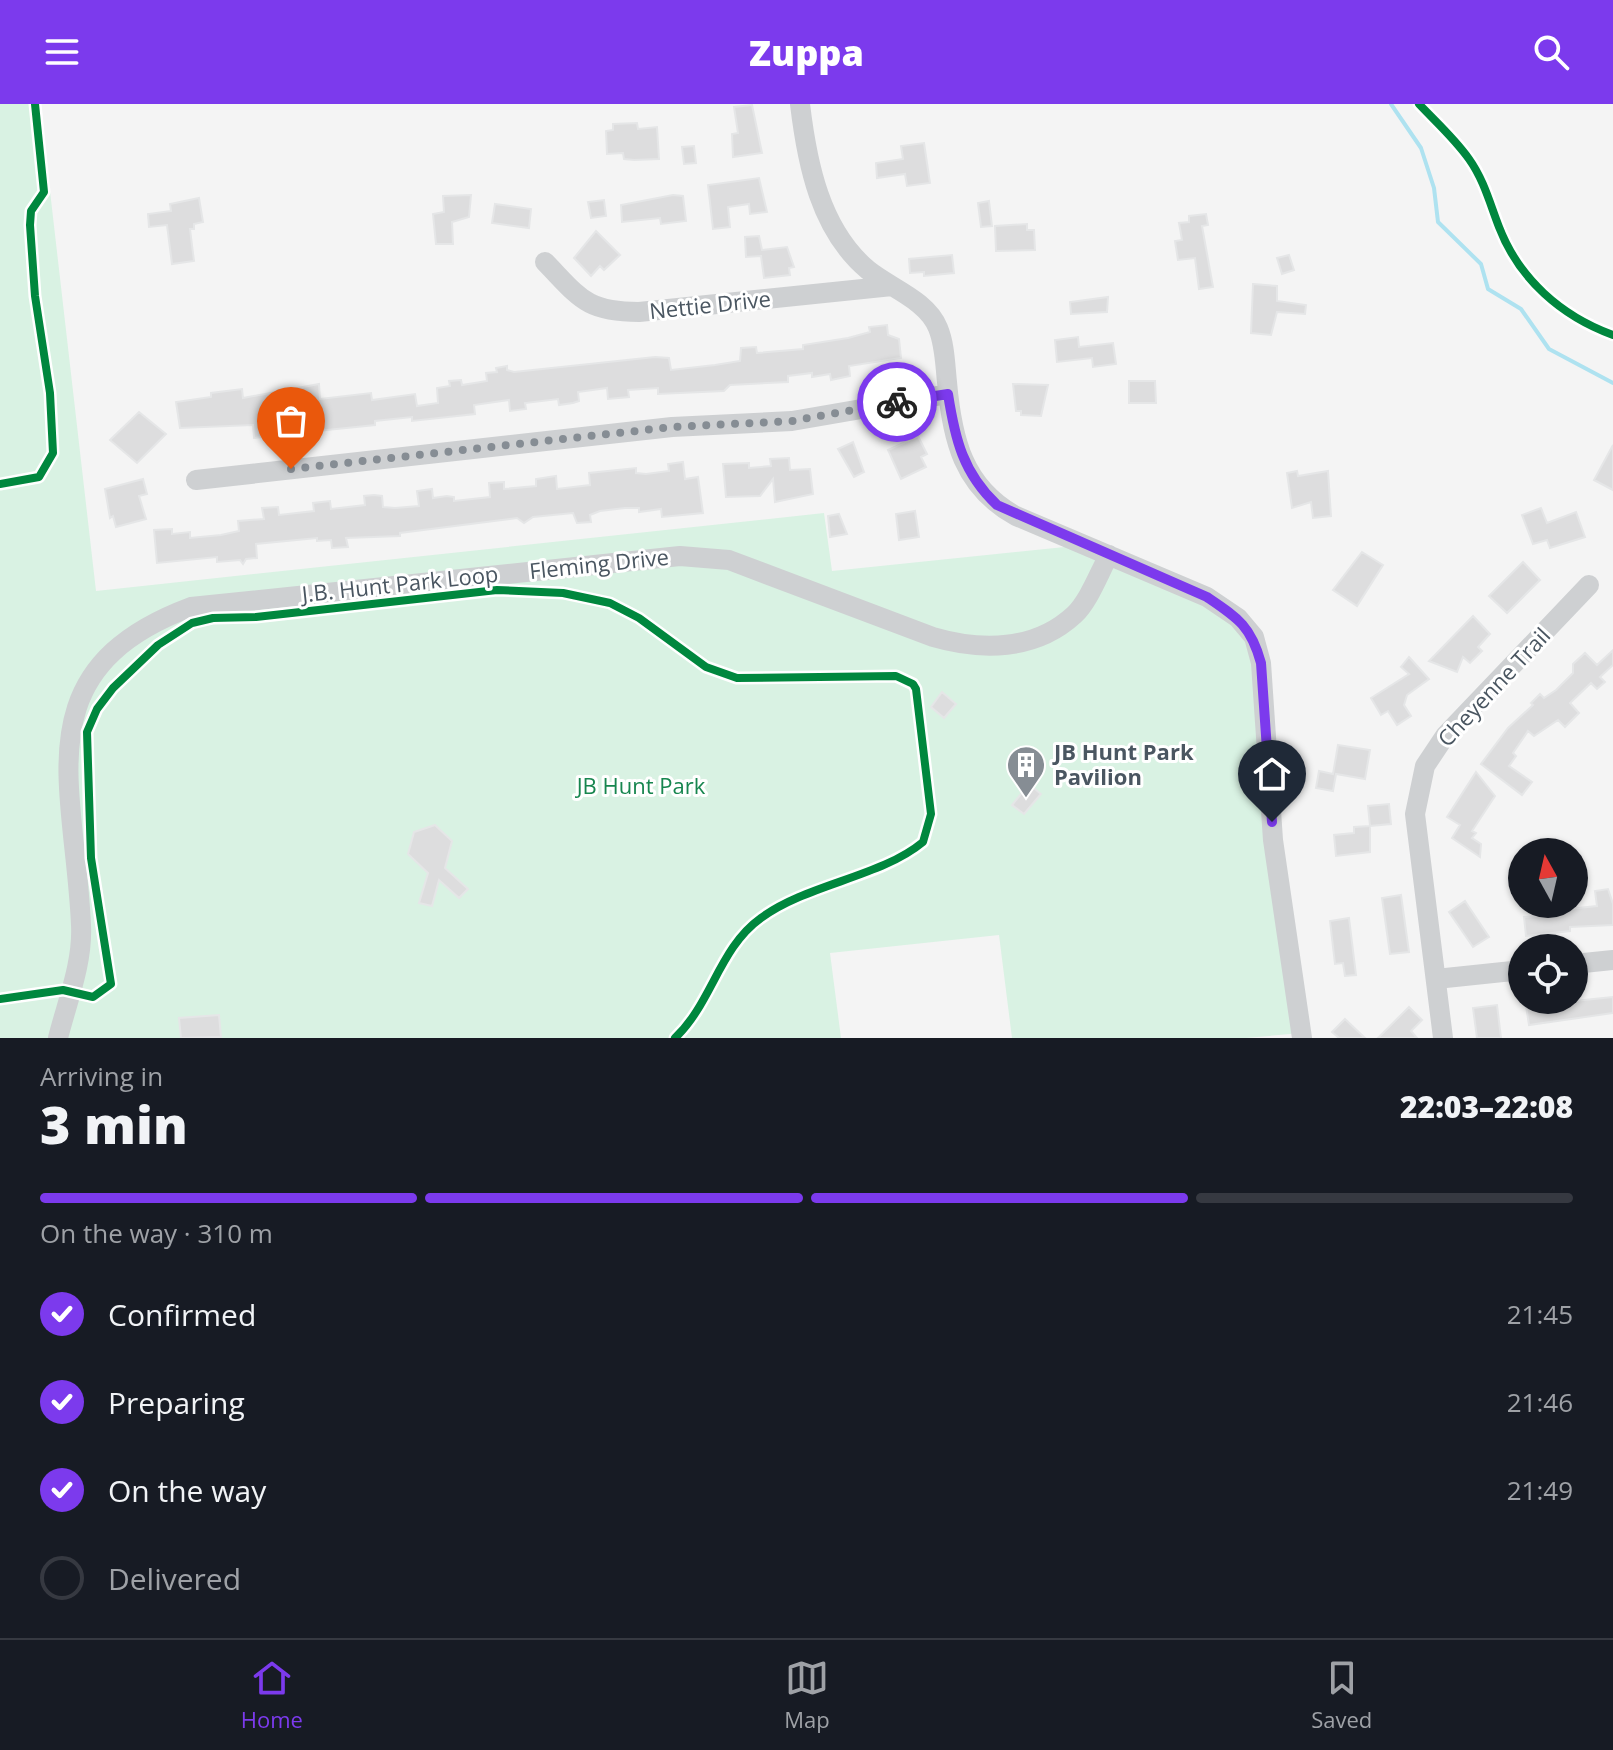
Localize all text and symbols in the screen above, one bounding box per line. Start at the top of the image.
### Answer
text: Zuppa [749,28,864,77]
icon: menu [40,30,84,74]
icon: search [1529,30,1573,74]
street label: Nettie Drive [648,283,772,325]
courier [857,362,937,442]
icon: bike [875,380,919,424]
pin [257,387,325,469]
icon: bag [269,399,313,443]
street label: Fleming Drive [528,541,670,585]
street label: J.B. Hunt Park Loop [298,558,500,608]
street label: Cheyenne Trail [1430,620,1556,752]
place label: JB Hunt Park Pavilion [1052,736,1194,791]
pin [1238,740,1306,822]
building icon: JB Hunt Park Pavilion [1005,744,1047,799]
icon: home [1250,752,1294,796]
park label: JB Hunt Park [575,770,706,800]
north arrow [1508,838,1588,918]
map controls [1508,838,1588,1014]
button: locate [1508,934,1588,1014]
text: Arriving in [40,1058,163,1094]
text: 22:03–22:08 [1400,1086,1573,1127]
text: 3 min [40,1088,188,1159]
text: On the way · 310 m [40,1215,273,1251]
icon: check [40,1292,84,1336]
text: Confirmed [108,1294,256,1335]
text: 21:45 [1507,1296,1573,1332]
icon: check [40,1380,84,1424]
text: Preparing [108,1382,245,1423]
text: 21:46 [1507,1384,1573,1420]
icon: check [40,1468,84,1512]
text: On the way [108,1470,266,1511]
text: 21:49 [1507,1472,1573,1508]
text: Delivered [108,1558,241,1599]
tab: Home [241,1656,303,1734]
tab: Map [784,1656,830,1734]
tab: Saved [1311,1656,1372,1734]

